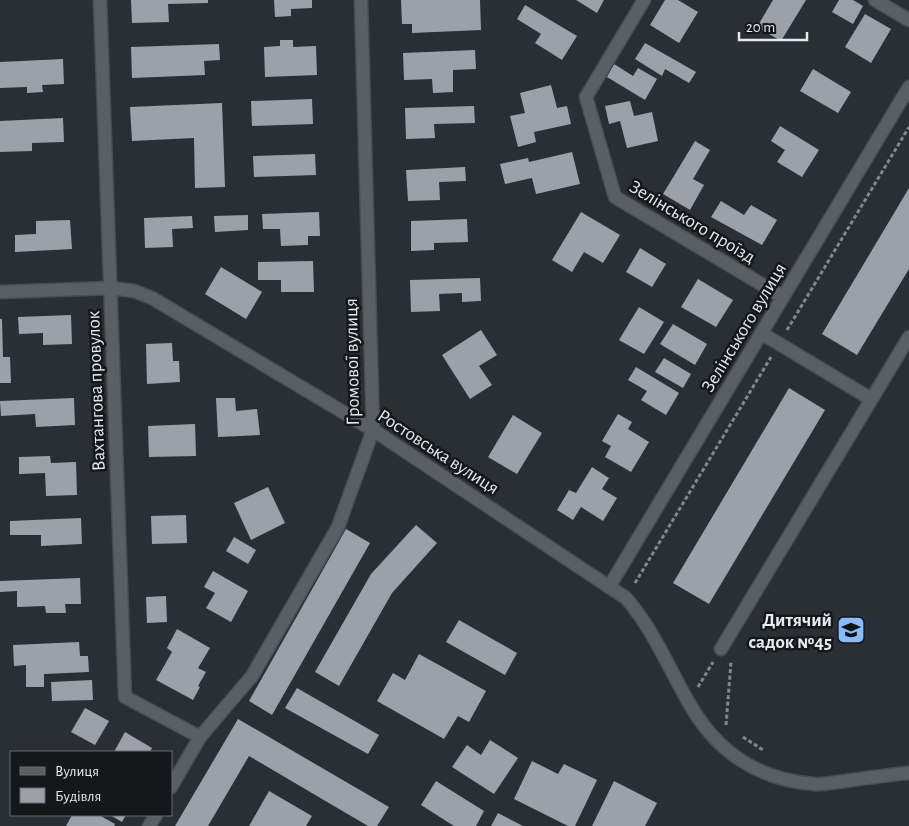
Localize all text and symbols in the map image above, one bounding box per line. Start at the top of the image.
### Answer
scale bar [739,10,806,42]
text: 20 m [746,20,775,35]
street label: Зелінського проїзд [626,177,759,267]
street label: Зелінського вулиця [698,260,790,396]
street label: Громової вулиця [342,298,363,426]
street label: Вахтангова провулок [84,310,109,472]
street label: Ростовська вулиця [374,406,502,498]
place label: Дитячий садок №45 [749,611,832,652]
school or university icon: Дитячий садок №45 [836,615,866,645]
legend [10,751,172,816]
text: Вулиця [55,764,99,779]
text: Будівля [55,789,101,804]

